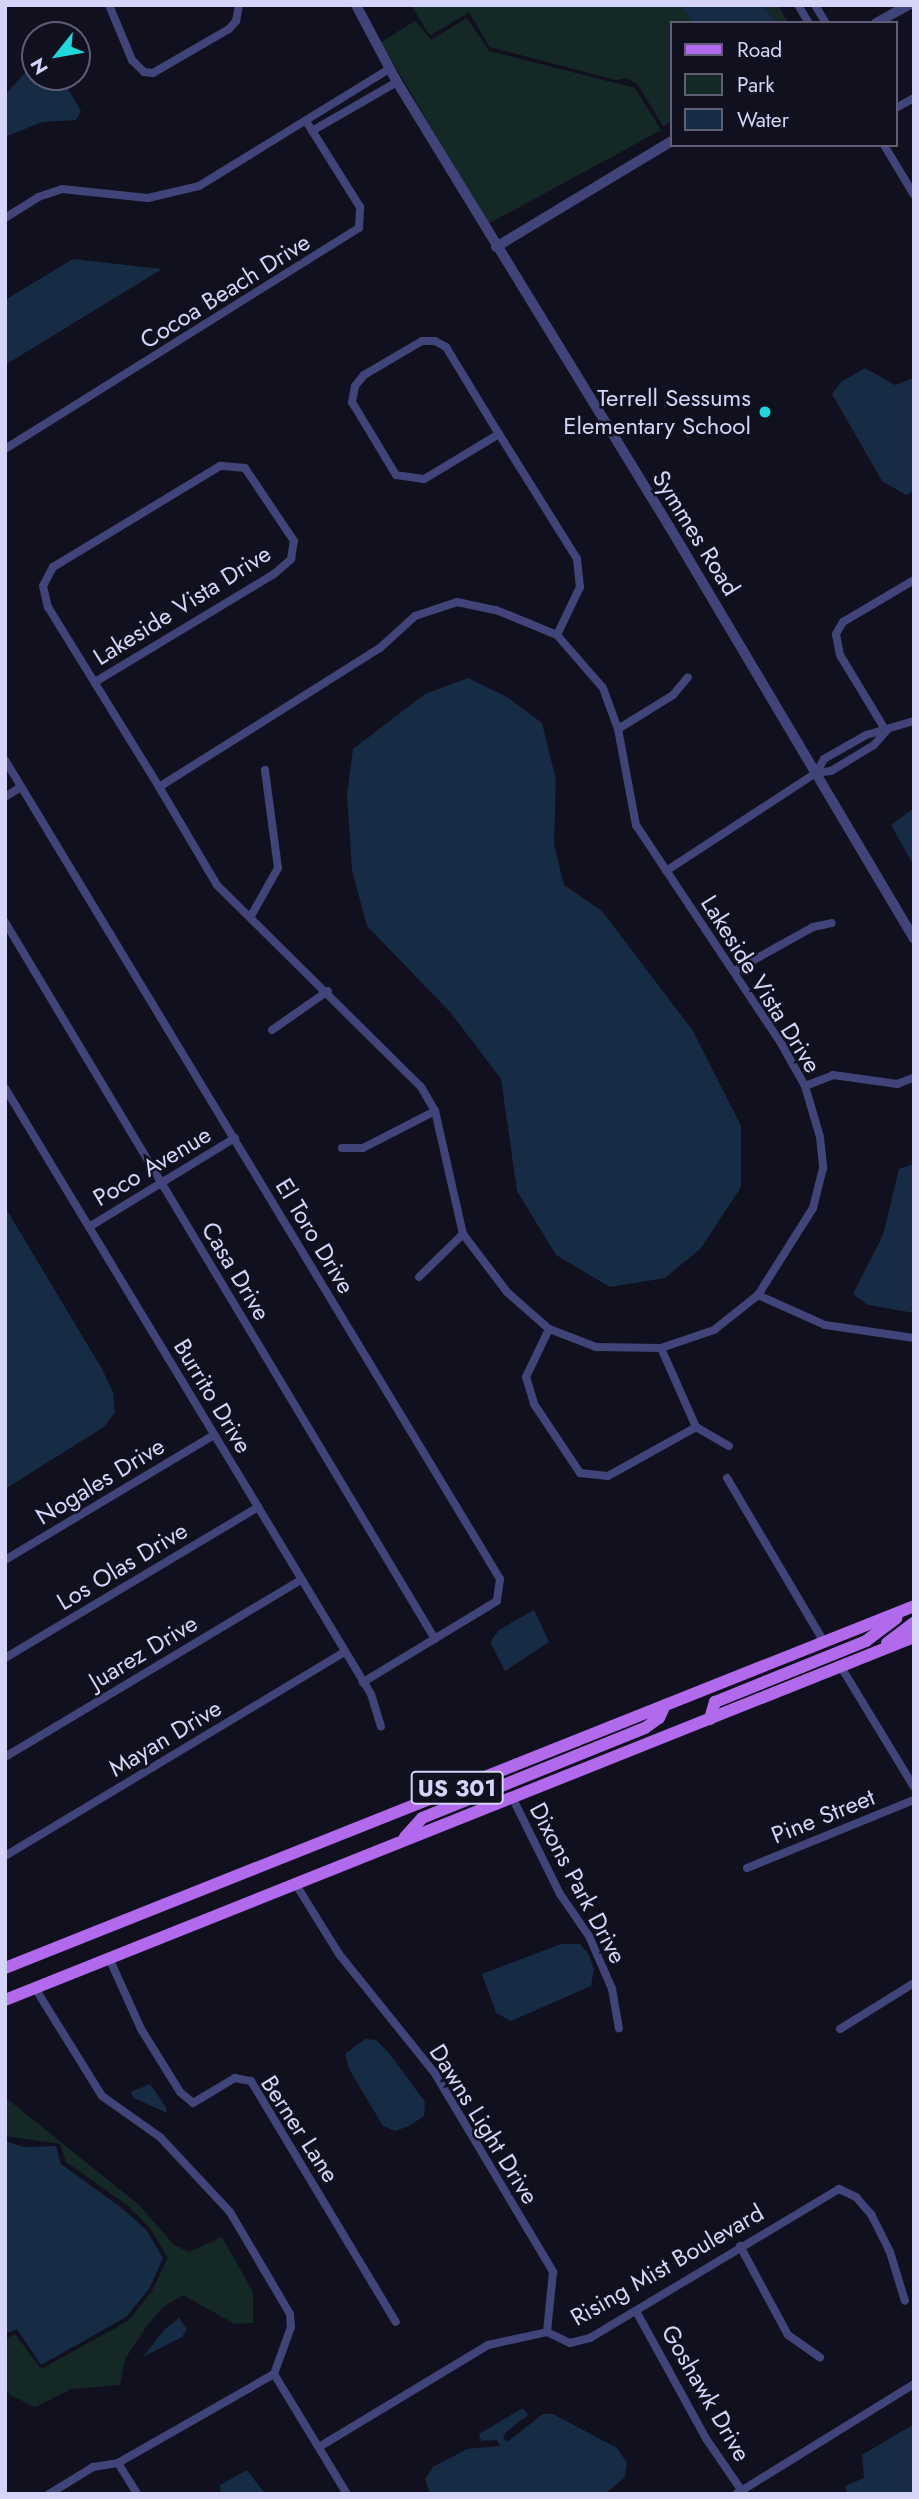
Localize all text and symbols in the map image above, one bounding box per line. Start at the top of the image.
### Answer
north arrow [21,21,91,91]
legend [670,21,898,147]
text: Road [737,35,782,65]
text: N [24,53,55,79]
text: Park [737,70,774,100]
text: Water [737,105,789,135]
street label: Cocoa Beach Drive [135,227,315,355]
place label: Terrell Sessums Elementary School [563,384,751,440]
marker: Terrell Sessums Elementary School [757,404,773,420]
street label: Symmes Road [646,465,746,601]
street label: Lakeside Vista Drive [88,539,276,671]
street label: Lakeside Vista Drive [695,890,827,1078]
street label: Poco Avenue [88,1120,216,1212]
street label: El Toro Drive [269,1173,361,1299]
street label: Casa Drive [195,1217,277,1325]
street label: Burrito Drive [168,1334,258,1458]
street label: Nogales Drive [30,1431,170,1531]
street label: Los Olas Drive [52,1516,192,1616]
street label: Juarez Drive [84,1608,202,1696]
street label: Mayan Drive [104,1693,226,1783]
road number: US 301 [410,1768,504,1808]
street label: Pine Street [767,1782,879,1850]
street label: Dixons Park Drive [523,1798,633,1968]
street label: Dawns Light Drive [423,2039,545,2209]
street label: Berner Lane [255,2070,345,2188]
street label: Rising Mist Boulevard [565,2198,769,2332]
street label: Goshawk Drive [655,2320,757,2466]

